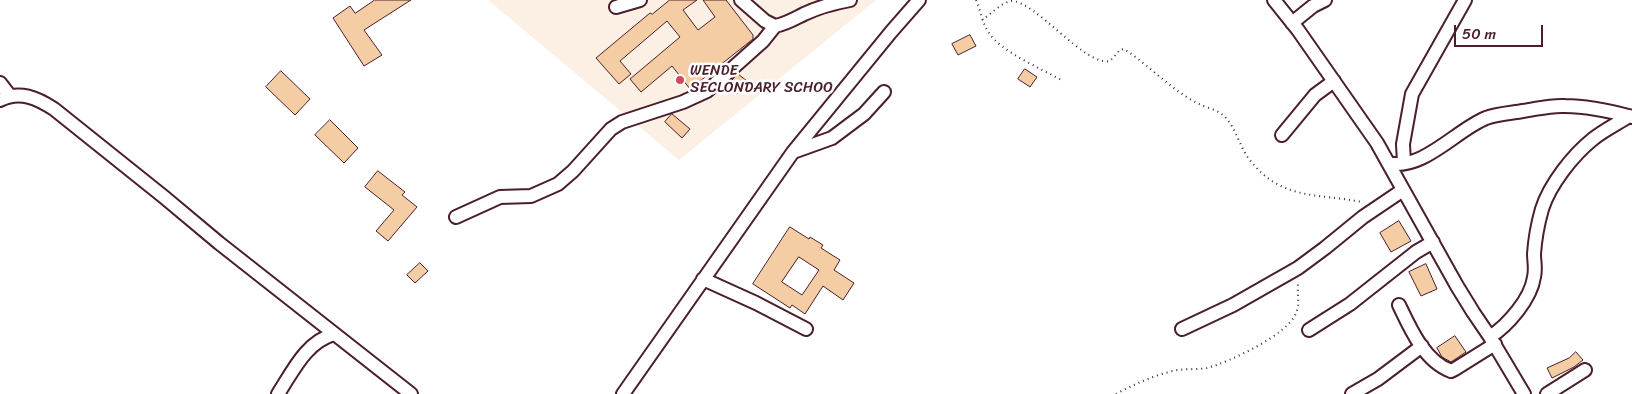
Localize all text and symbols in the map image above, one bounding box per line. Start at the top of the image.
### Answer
scale bar [1457,15,1546,47]
text: 50 m [1462,21,1496,47]
place label: WENDE SECLONDARY SCHOO [690,62,833,97]
marker: WENDE SECLONDARY SCHOO [674,74,686,86]

